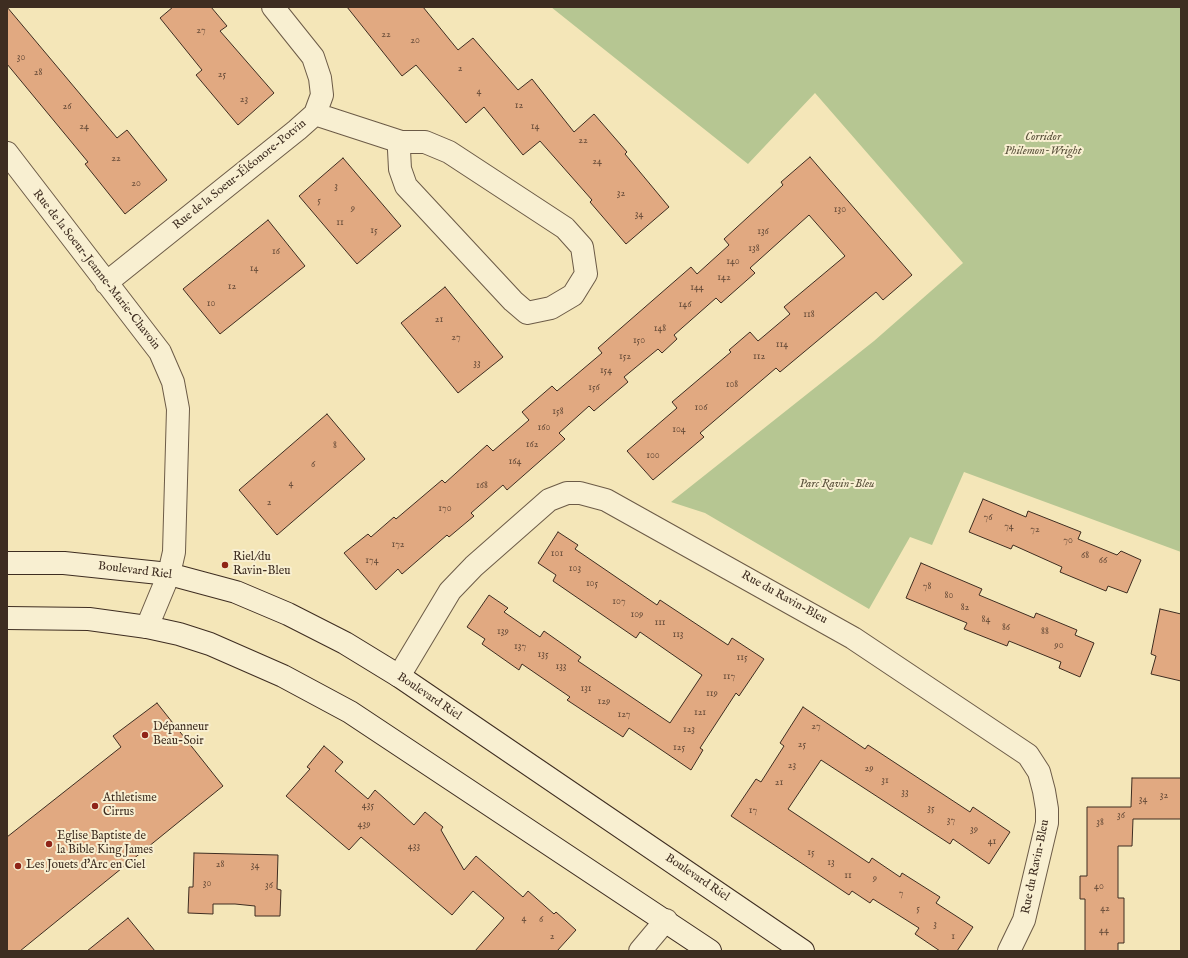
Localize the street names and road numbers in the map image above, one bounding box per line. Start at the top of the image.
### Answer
street label: Rue de la Soeur-Éléonore-Potvin [170,117,310,233]
street label: Rue de la Soeur-Jeanne-Marie-Chavoin [29,187,163,353]
street label: Boulevard Riel [97,559,173,583]
street label: Rue du Ravin-Bleu [738,568,830,628]
street label: Boulevard Riel [394,670,464,724]
street label: Rue du Ravin-Bleu [1019,818,1053,916]
street label: Boulevard Riel [662,851,732,905]

